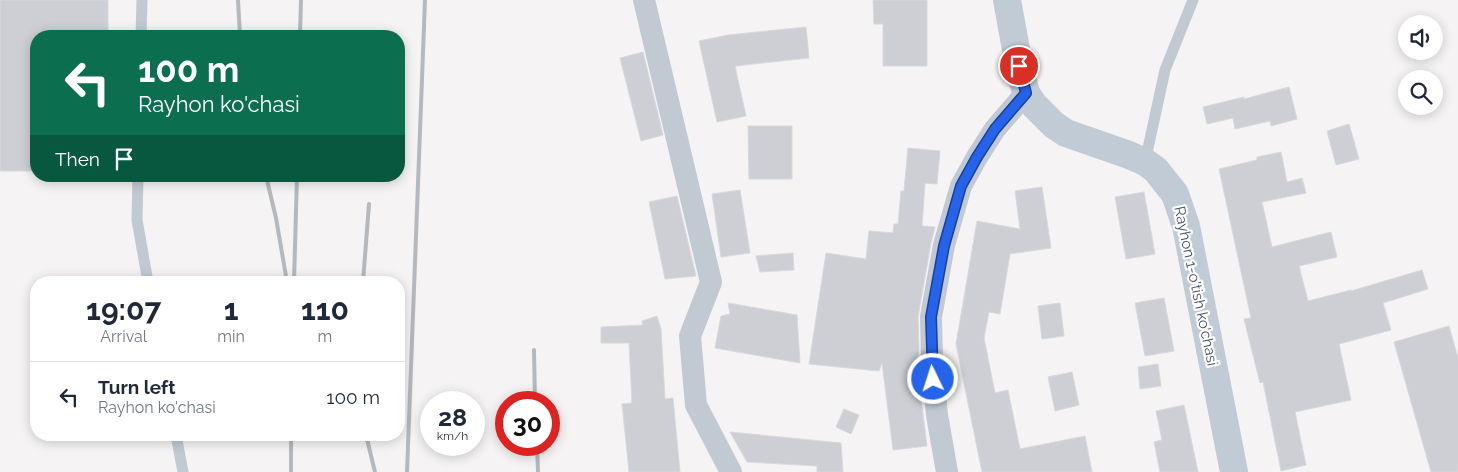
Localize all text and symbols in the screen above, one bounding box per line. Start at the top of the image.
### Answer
map controls [1398,15,1443,115]
button: sound [1398,15,1443,60]
pin [998,45,1040,87]
text: 100 m [138,49,239,90]
icon: left [55,50,120,115]
icon: arrive [1005,52,1033,80]
button: search [1398,70,1443,115]
text: Rayhon ko'chasi [138,91,300,117]
icon: arrive [110,145,138,173]
text: Then [55,148,100,170]
street label: Rayhon 1-o'tish ko'chasi [1170,205,1222,367]
text: 19:07 [86,292,161,327]
text: 1 [224,292,238,327]
text: 110 [301,292,349,327]
text: Arrival [100,327,147,346]
text: min [217,327,245,346]
text: m [318,327,332,346]
position arrow [906,352,958,404]
text: Turn left [98,376,175,398]
icon: left [55,383,83,411]
text: 100 m [326,386,380,408]
speed limit sign: 30 [495,391,560,456]
text: Rayhon ko'chasi [98,398,216,417]
text: 28 [438,402,467,432]
text: km/h [437,429,468,443]

